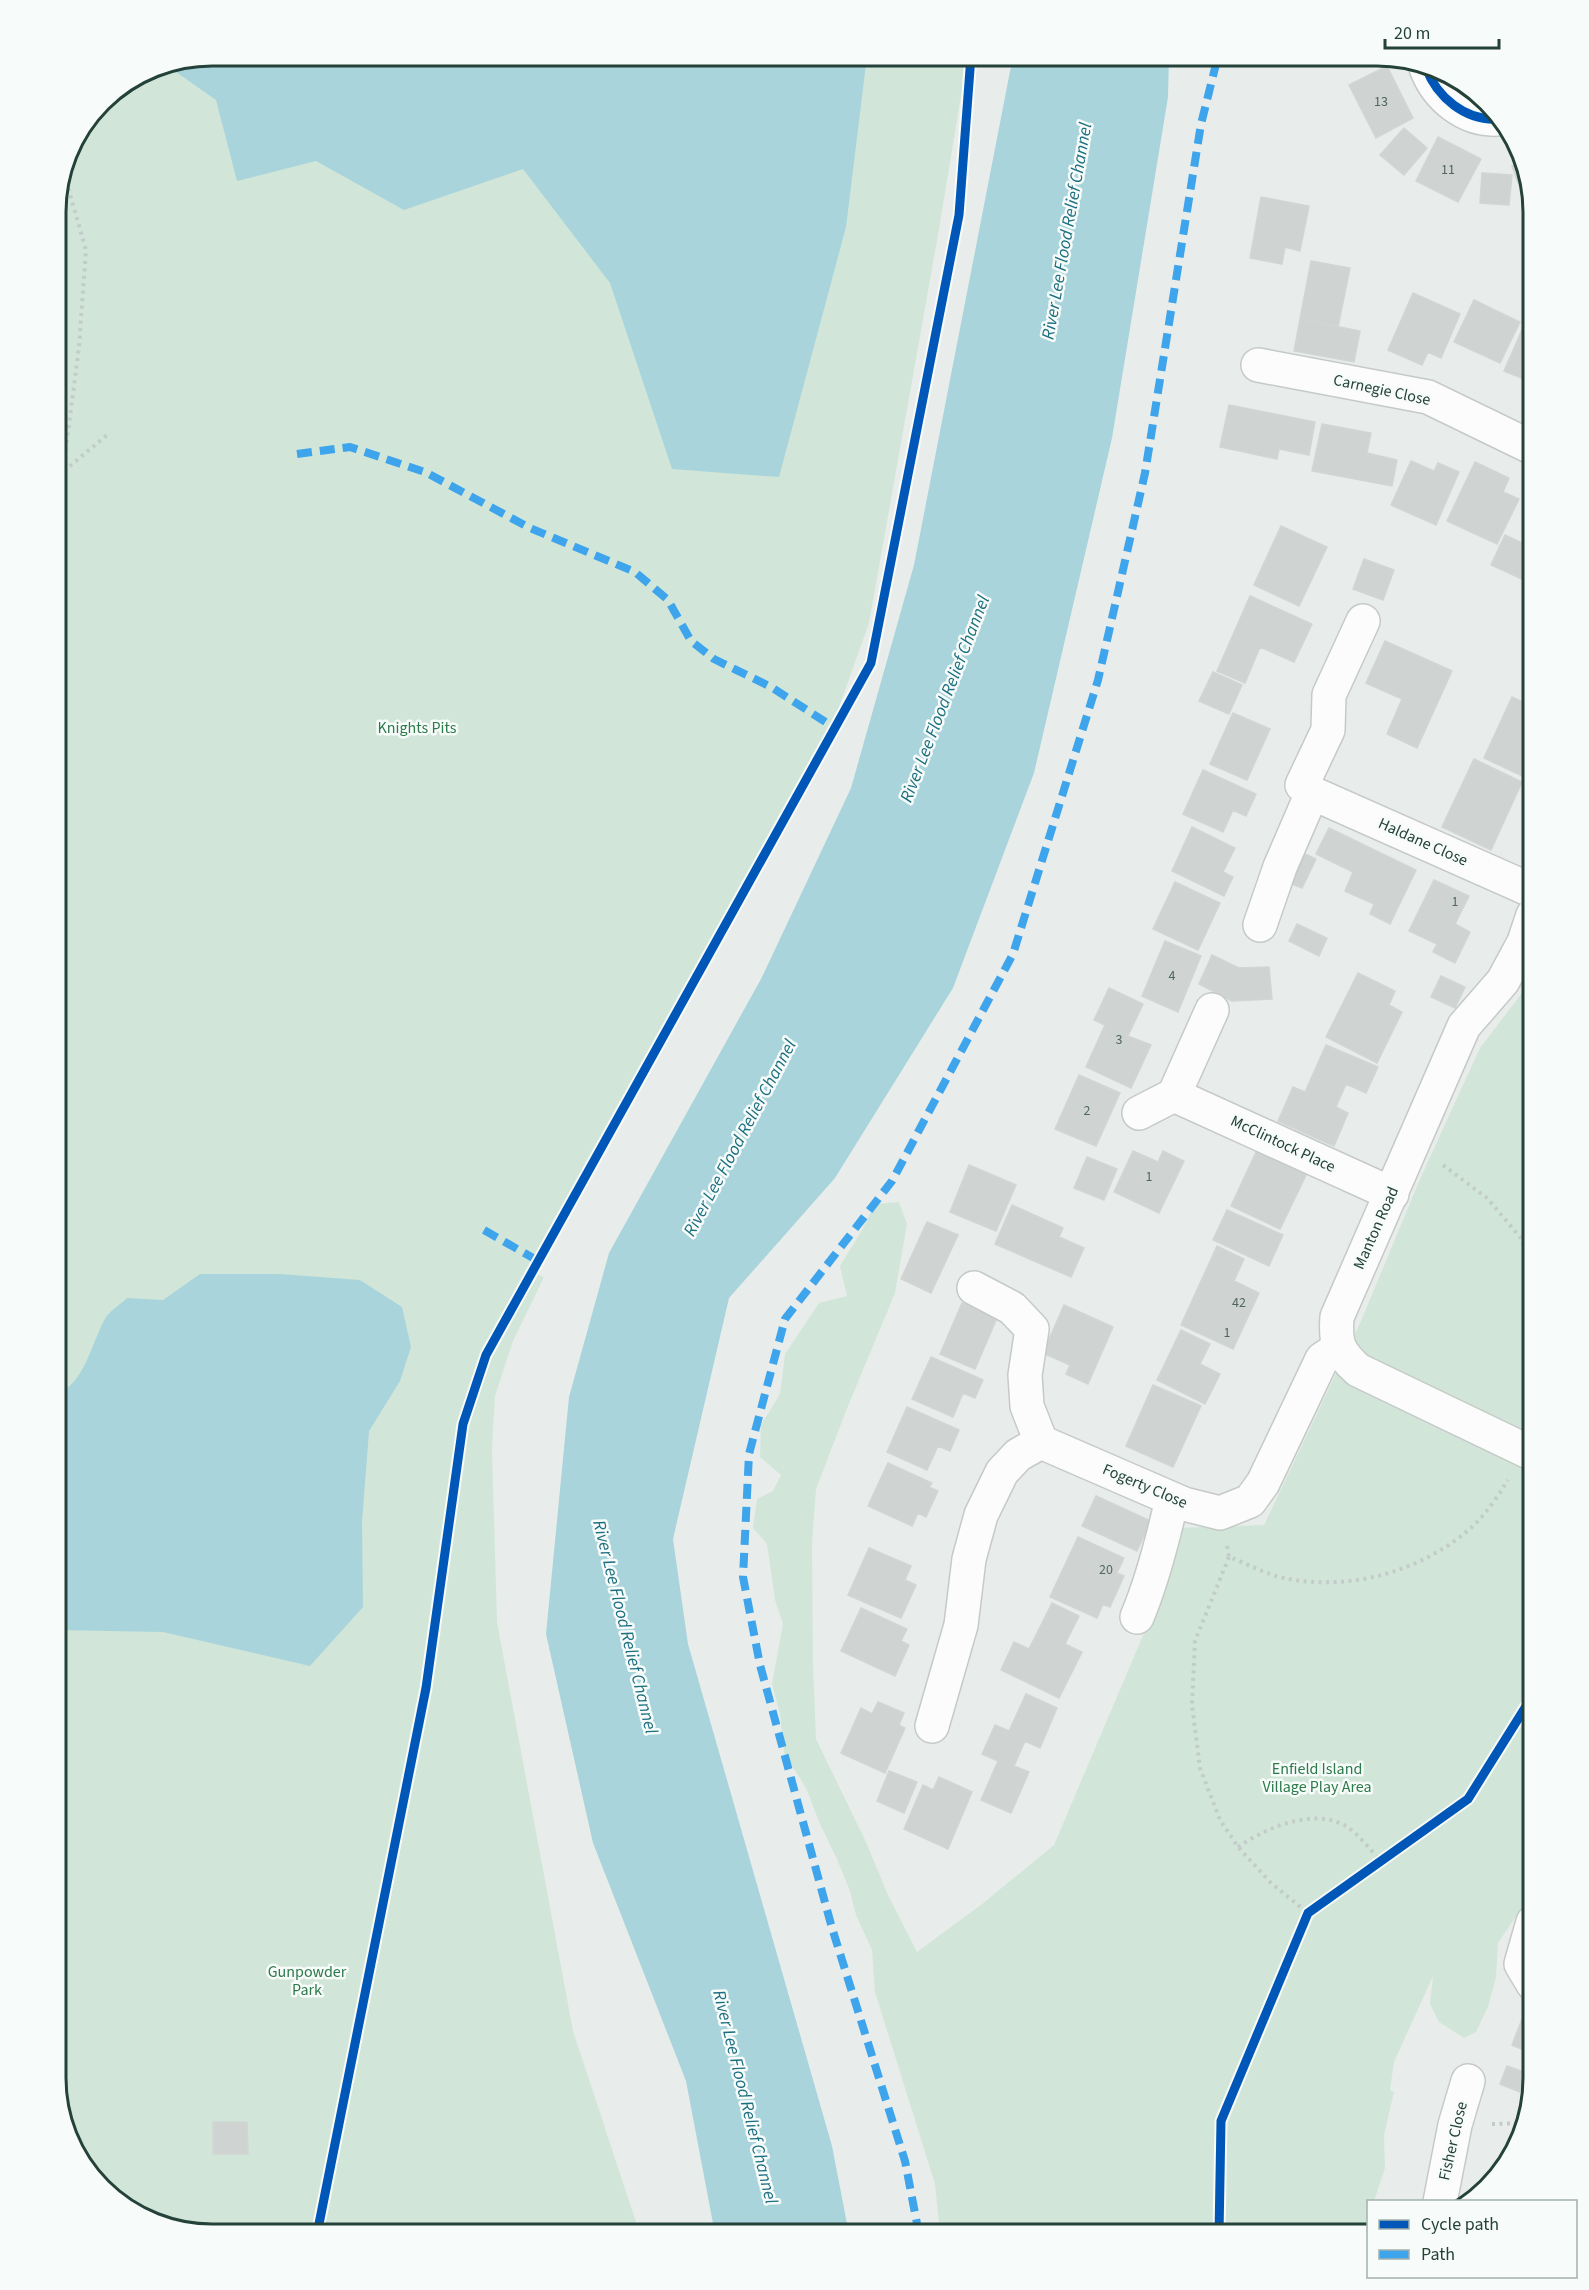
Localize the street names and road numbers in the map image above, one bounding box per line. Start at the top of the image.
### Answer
street label: Carnegie Close [1331,369,1433,411]
street label: Haldane Close [1375,812,1471,872]
street label: McClintock Place [1227,1110,1339,1178]
street label: Manton Road [1348,1183,1404,1273]
street label: Fogerty Close [1099,1458,1191,1514]
street label: Fisher Close [1433,2099,1473,2183]

